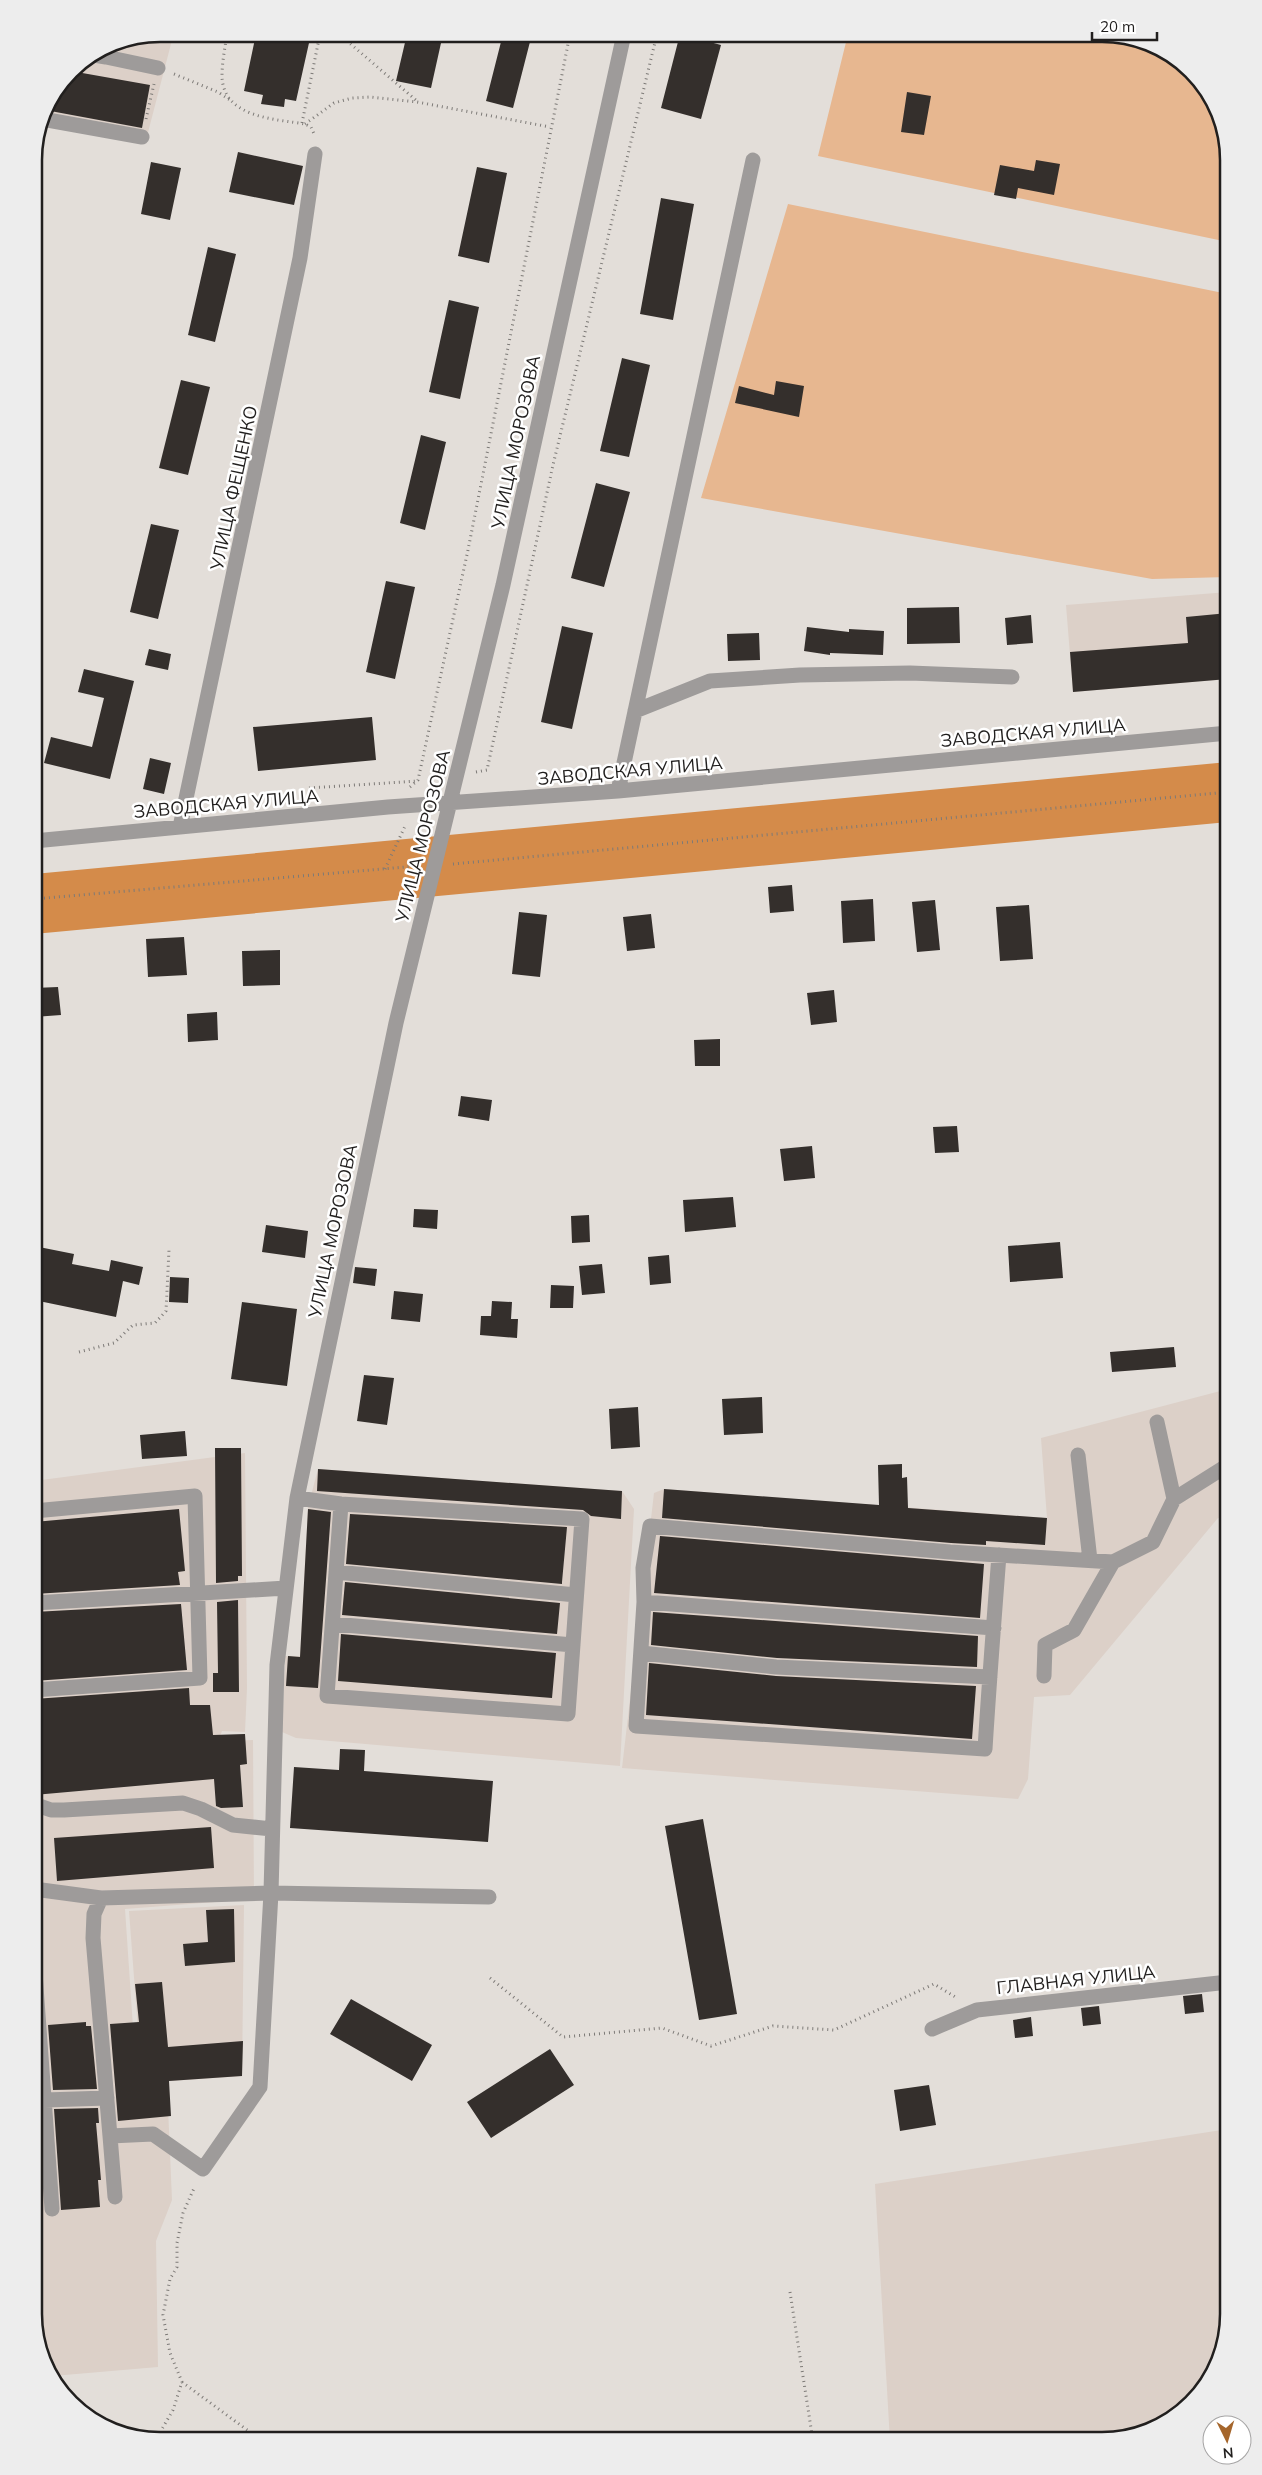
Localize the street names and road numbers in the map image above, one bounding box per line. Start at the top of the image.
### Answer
street label: УЛИЦА МОРОЗОВА [486,353,545,532]
street label: УЛИЦА ФЕЩЕНКО [205,403,262,573]
street label: ЗАВОДСКАЯ УЛИЦА [939,713,1127,752]
street label: УЛИЦА МОРОЗОВА [390,747,455,926]
street label: ЗАВОДСКАЯ УЛИЦА [536,751,724,790]
street label: ЗАВОДСКАЯ УЛИЦА [132,784,320,823]
street label: УЛИЦА МОРОЗОВА [303,1142,362,1321]
street label: ГЛАВНАЯ УЛИЦА [995,1960,1157,1999]

